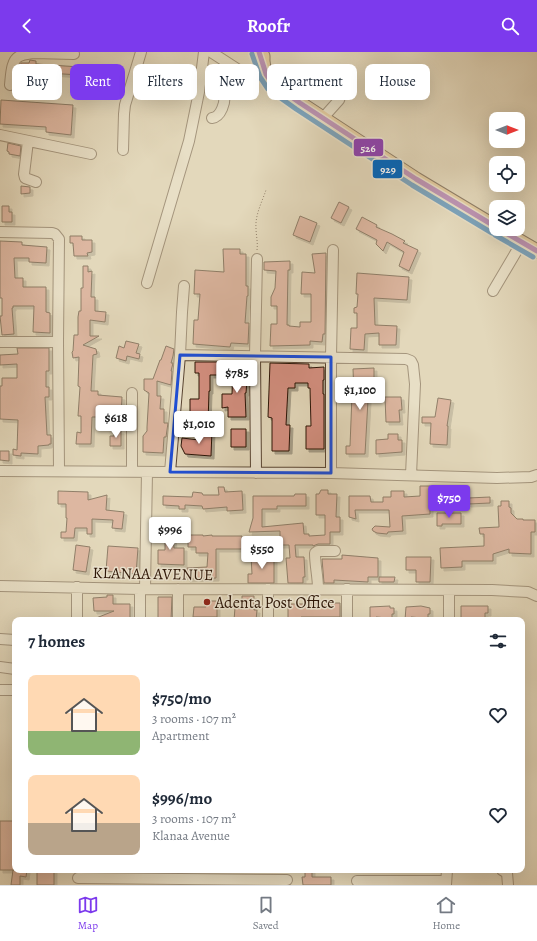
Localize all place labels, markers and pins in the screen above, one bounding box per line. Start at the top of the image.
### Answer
pin: $785 [213,360,261,394]
pin: $1,100 [327,377,393,411]
pin: $618 [92,405,140,439]
pin: $1,010 [166,411,232,445]
pin: $750 [425,485,473,519]
pin: $996 [146,517,194,551]
pin: $550 [238,536,286,570]
place label: Adenta Post Office [214,592,334,614]
marker: Adenta Post Office [202,597,212,607]

